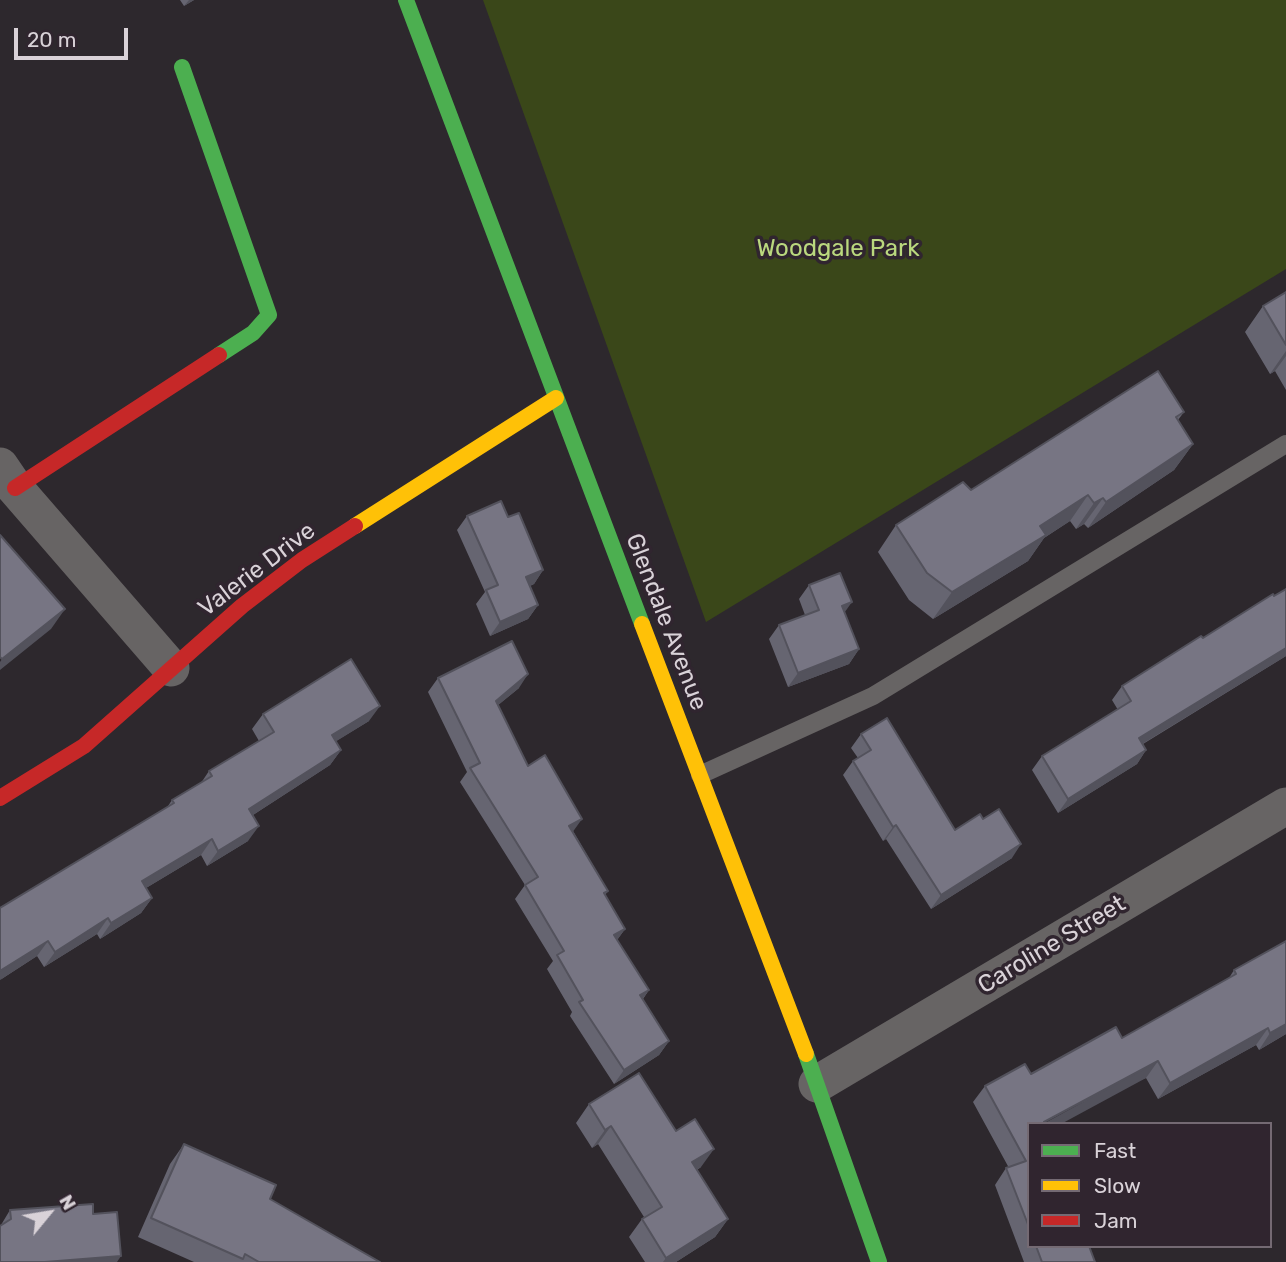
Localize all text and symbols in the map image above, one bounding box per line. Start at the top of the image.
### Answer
scale bar [18,14,131,58]
text: 20 m [27,27,76,52]
park label: Woodgale Park [756,235,920,263]
street label: Valerie Drive [193,517,321,623]
street label: Glendale Avenue [619,530,713,714]
street label: Caroline Street [973,890,1131,1000]
legend [1027,1122,1272,1248]
text: Fast [1094,1138,1136,1163]
text: Slow [1094,1173,1141,1198]
north arrow [14,1178,84,1248]
text: N [54,1191,81,1214]
text: Jam [1094,1208,1138,1233]

